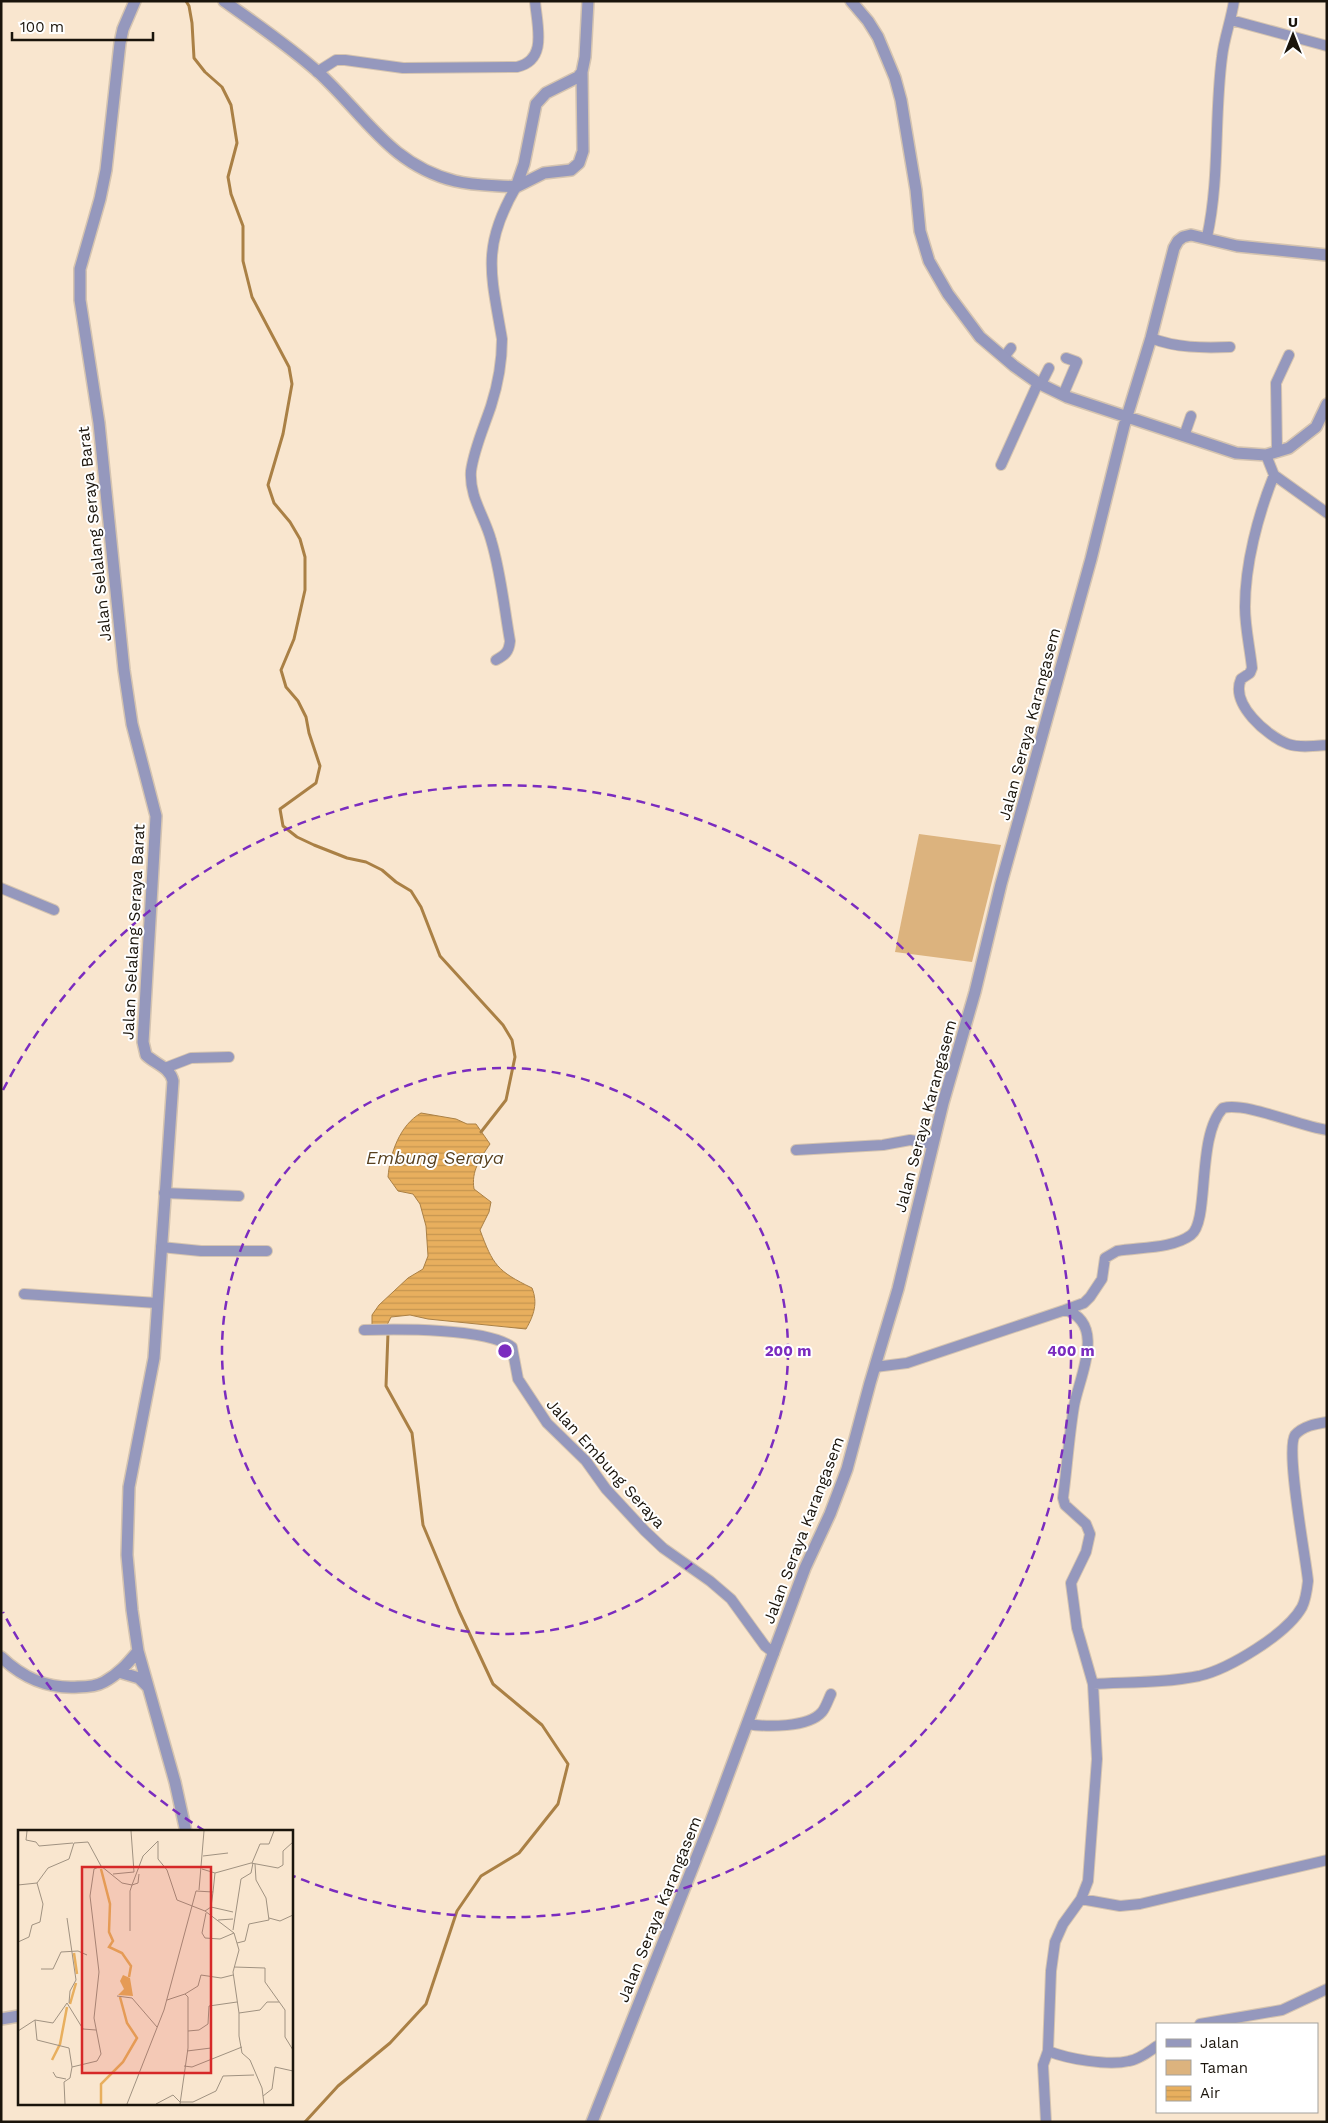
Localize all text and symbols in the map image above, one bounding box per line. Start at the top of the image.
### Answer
scale bar [12,10,154,42]
north arrow [1268,10,1318,60]
text: U [1288,14,1298,30]
text: 100 m [20,18,64,36]
street label: Jalan Selalang Seraya Barat [74,425,115,642]
street label: Jalan Seraya Karangasem [995,626,1064,823]
street label: Jalan Selalang Seraya Barat [118,823,149,1040]
street label: Jalan Seraya Karangasem [891,1018,960,1215]
water label: Embung Seraya [366,1147,504,1168]
centre of rings [496,1342,514,1360]
text: 200 m [765,1342,811,1360]
text: 400 m [1047,1342,1095,1360]
street label: Jalan Embung Seraya [542,1395,669,1532]
street label: Jalan Seraya Karangasem [759,1434,848,1626]
street label: Jalan Seraya Karangasem [613,1813,706,2005]
inset map [18,1830,292,2106]
legend [1156,2023,1318,2113]
text: Jalan [1200,2034,1239,2052]
text: Taman [1200,2059,1248,2077]
text: Air [1200,2084,1220,2102]

